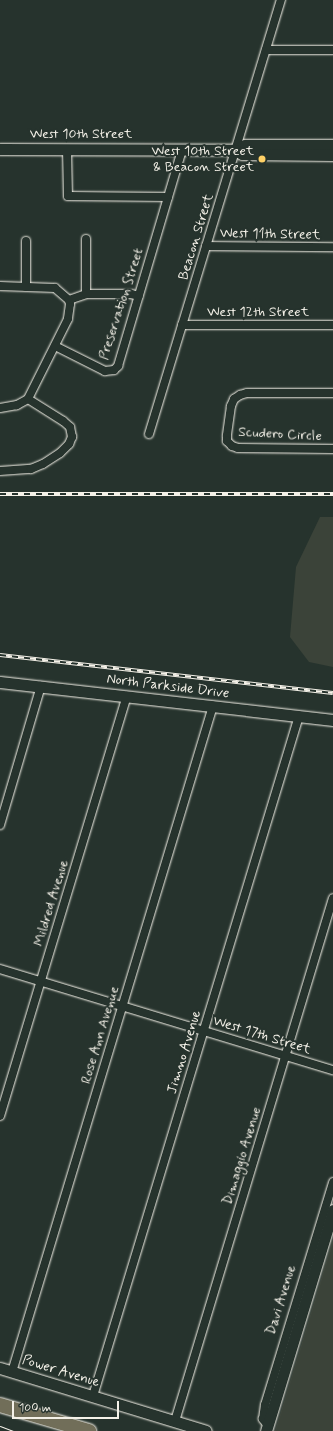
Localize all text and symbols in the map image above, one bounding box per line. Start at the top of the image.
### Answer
street label: West 10th Street [30,126,132,142]
place label: West 10th Street & Beacon Street [152,143,254,176]
marker: West 10th Street & Beacon Street [257,154,267,164]
street label: Beacon Street [175,192,217,282]
street label: West 11th Street [220,225,320,243]
street label: Preservation Street [95,245,147,363]
street label: West 12th Street [207,304,309,320]
street label: Scudero Circle [238,423,322,445]
street label: North Parkside Drive [106,670,230,702]
street label: Mildred Avenue [29,856,73,950]
street label: Rose Ann Avenue [77,984,123,1086]
street label: Jimno Avenue [163,1007,205,1097]
street label: West 17th Street [211,1012,313,1058]
street label: Dimaggio Avenue [219,1104,265,1208]
street label: Davi Avenue [262,1262,300,1338]
street label: Power Avenue [19,1351,103,1391]
scale bar [14,1393,121,1419]
text: 100 m [19,1400,51,1416]

